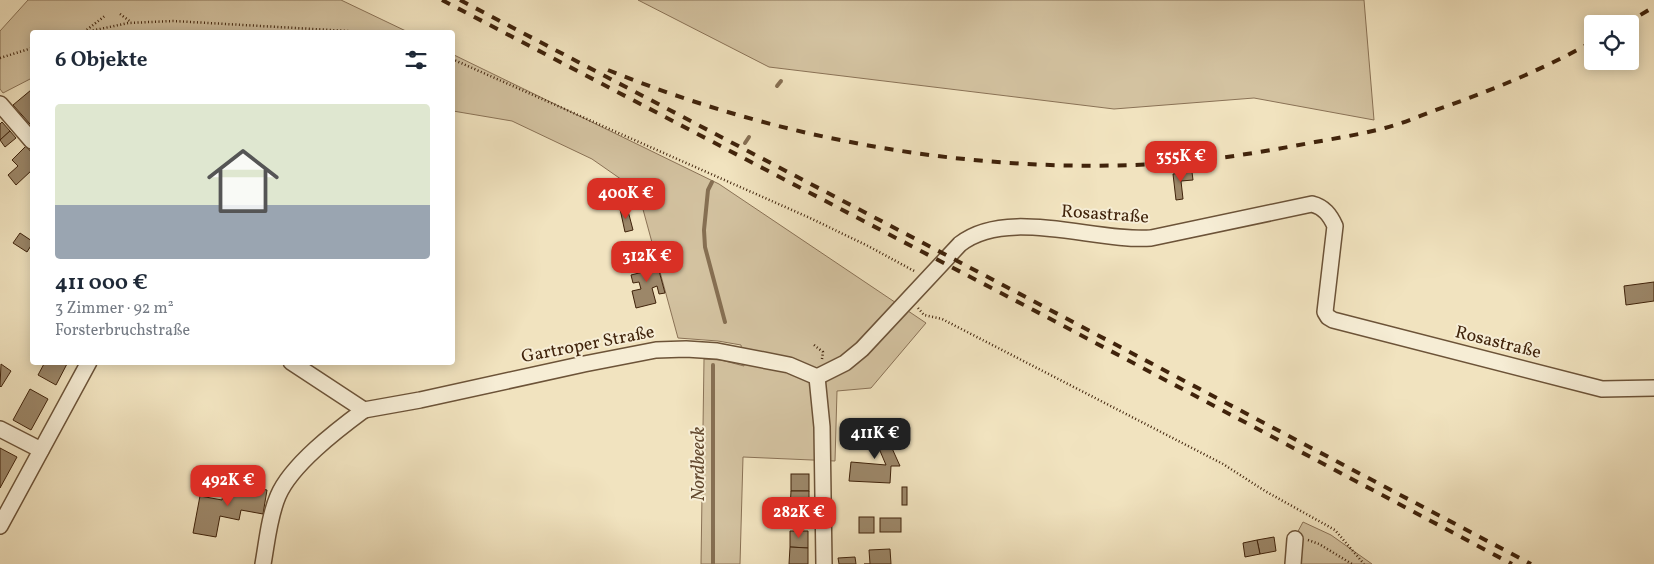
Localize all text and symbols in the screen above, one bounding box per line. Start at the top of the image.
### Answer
map controls [1584,15,1639,70]
button: locate [1584,15,1639,70]
text: 6 Objekte [55,46,148,75]
icon: filters [402,46,430,74]
icon: home [198,136,288,226]
pin: 355K € [1140,140,1222,183]
text: 355K € [1156,146,1206,168]
pin: 400K € [585,178,667,220]
text: 400K € [598,183,654,205]
street label: Rosastraße [1060,199,1150,231]
pin: 312K € [606,240,688,283]
text: 312K € [622,246,672,268]
text: 411 000 € [55,269,148,298]
text: 3 Zimmer · 92 m² [55,298,174,320]
text: Forsterbruchstraße [55,320,190,342]
street label: Gartroper Straße [519,320,657,370]
street label: Rosastraße [1452,320,1544,366]
pin: 411K € [834,418,916,460]
text: 411K € [850,423,900,445]
water label: Nordbeeck [686,427,712,501]
pin: 492K € [187,464,269,507]
text: 492K € [201,470,255,492]
pin: 282K € [758,496,840,539]
text: 282K € [773,502,825,524]

